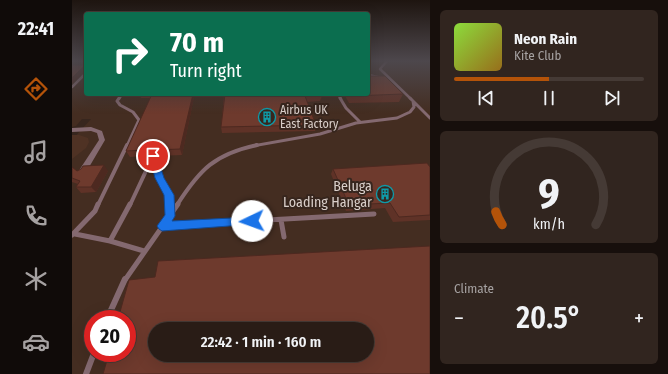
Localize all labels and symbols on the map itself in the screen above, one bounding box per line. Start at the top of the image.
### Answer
place label: Airbus UK East Factory [280,103,339,131]
building icon: Airbus UK East Factory [257,107,277,127]
pin [136,139,170,173]
place label: Beluga Loading Hangar [283,178,372,211]
building icon: Beluga Loading Hangar [375,184,395,204]
position arrow [231,200,273,242]
speed limit sign: 20 [84,310,136,362]

